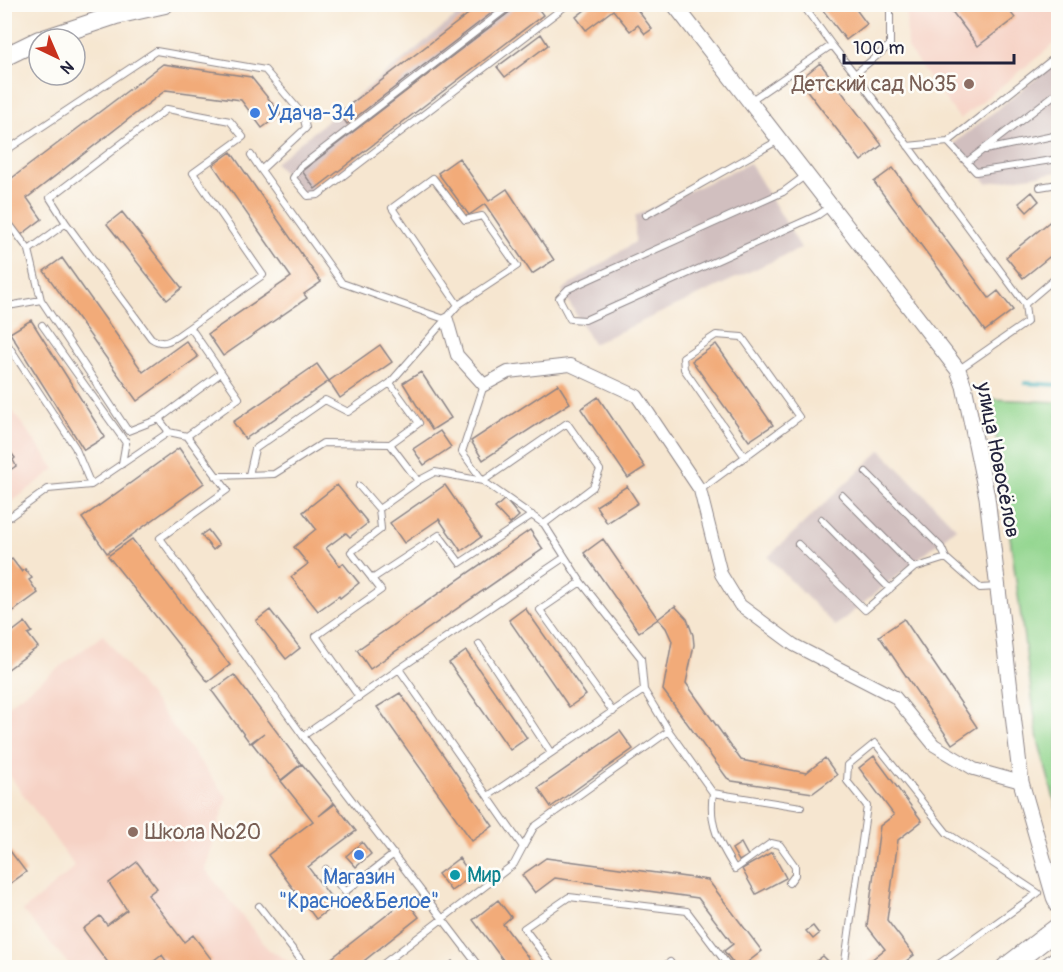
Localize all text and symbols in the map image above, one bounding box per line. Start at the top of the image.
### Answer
north arrow [27,27,87,87]
scale bar [844,27,1014,65]
text: 100 m [853,37,905,60]
text: N [56,56,78,78]
place label: Детский сад №35 [791,71,957,98]
marker: Детский сад №35 [962,77,976,91]
place label: Удача-34 [267,100,355,127]
marker: Удача-34 [248,106,262,120]
street label: улица Новосёлов [970,379,1026,540]
place label: Школа №20 [145,819,261,846]
marker: Школа №20 [126,825,140,839]
marker: Магазин "Красное&Белое" [352,848,366,862]
place label: Мир [467,862,501,889]
place label: Магазин "Красное&Белое" [279,864,439,915]
marker: Мир [448,868,462,882]

